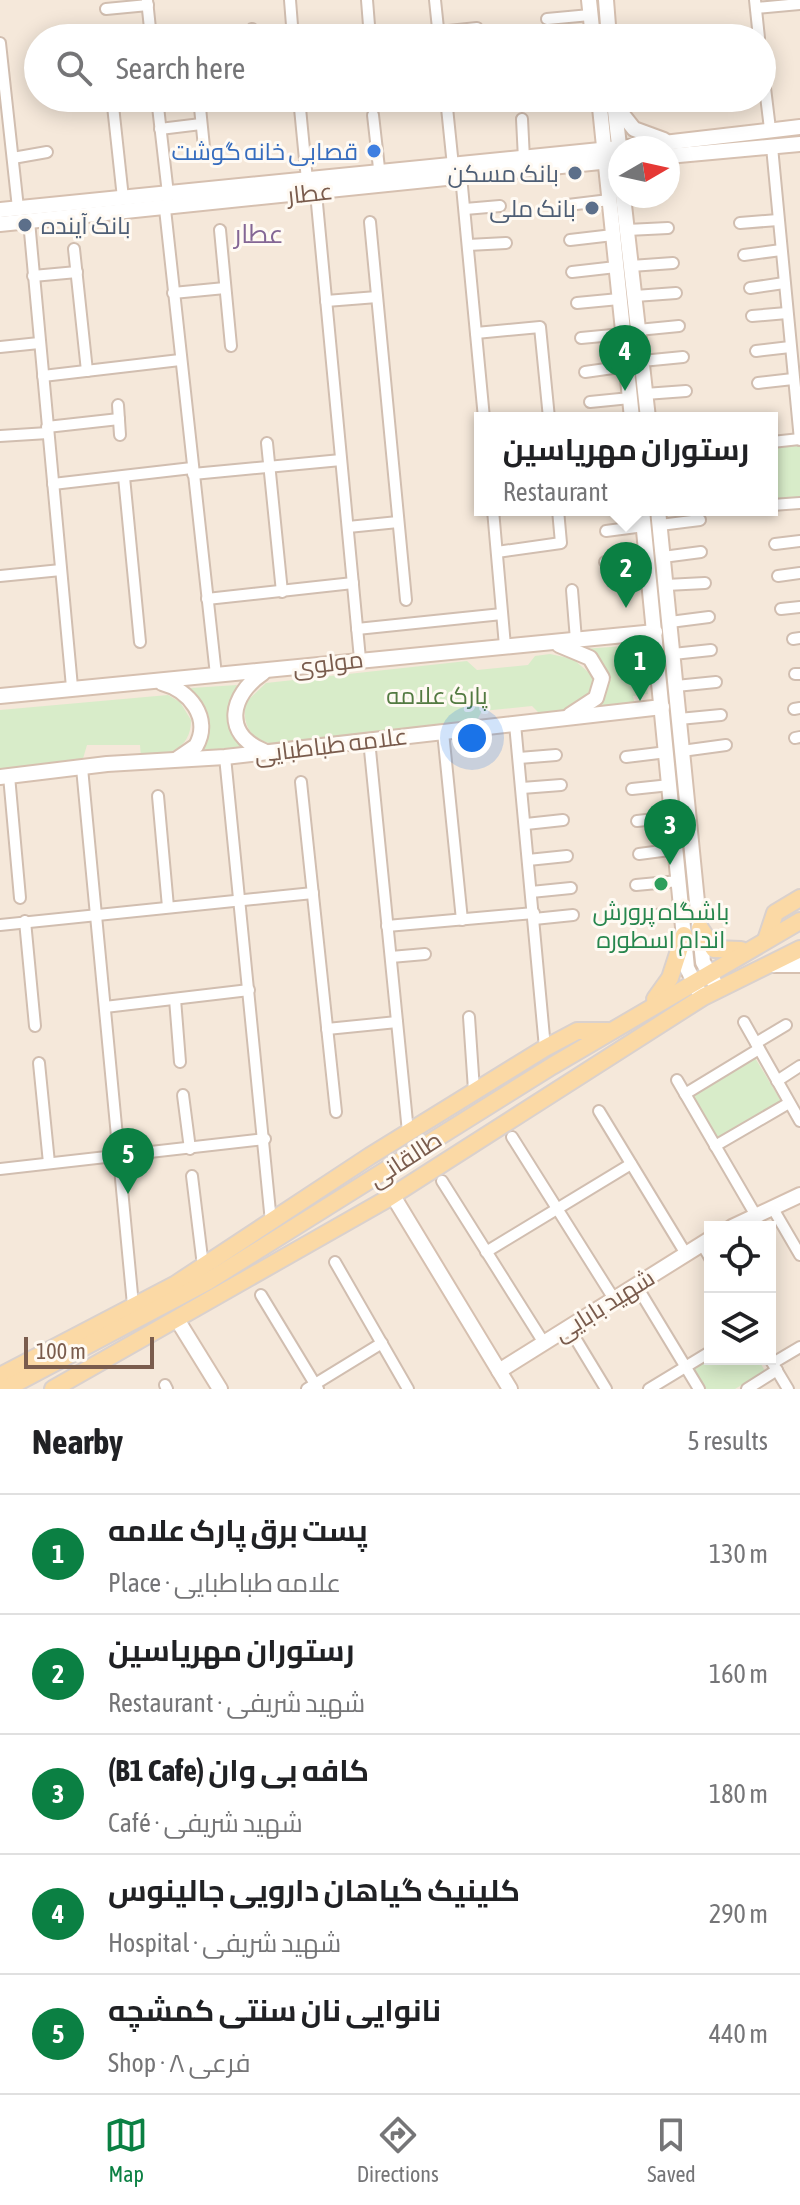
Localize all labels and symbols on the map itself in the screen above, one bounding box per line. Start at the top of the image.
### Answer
north arrow [608,136,680,208]
place label: قصابی خانه گوشت [171,138,358,166]
marker: قصابی خانه گوشت [365,142,383,160]
place label: بانک مسکن [448,160,559,188]
marker: بانک مسکن [566,164,584,182]
street label: عطار [284,177,334,209]
place label: بانک ملی [489,195,576,223]
marker: بانک ملی [583,199,601,217]
place label: بانک آینده [41,212,131,239]
marker: بانک آینده [16,216,34,234]
district label: عطار [232,219,284,249]
pin: 4 [599,325,651,391]
pin: 2 [600,542,652,608]
pin: 1 [614,635,666,701]
street label: مولوی [291,645,365,682]
park label: پارک علامه [386,682,488,712]
your location [452,718,492,758]
street label: علامه طباطبایی [253,722,409,769]
pin: 3 [644,799,696,865]
marker: باشگاه پرورش اندام اسطوره [652,875,670,893]
place label: باشگاه پرورش اندام اسطوره [593,898,729,956]
street label: طالقانی [363,1125,447,1193]
pin: 5 [102,1128,154,1194]
street label: شهید بابایی [549,1263,660,1347]
scale bar [24,1333,154,1369]

